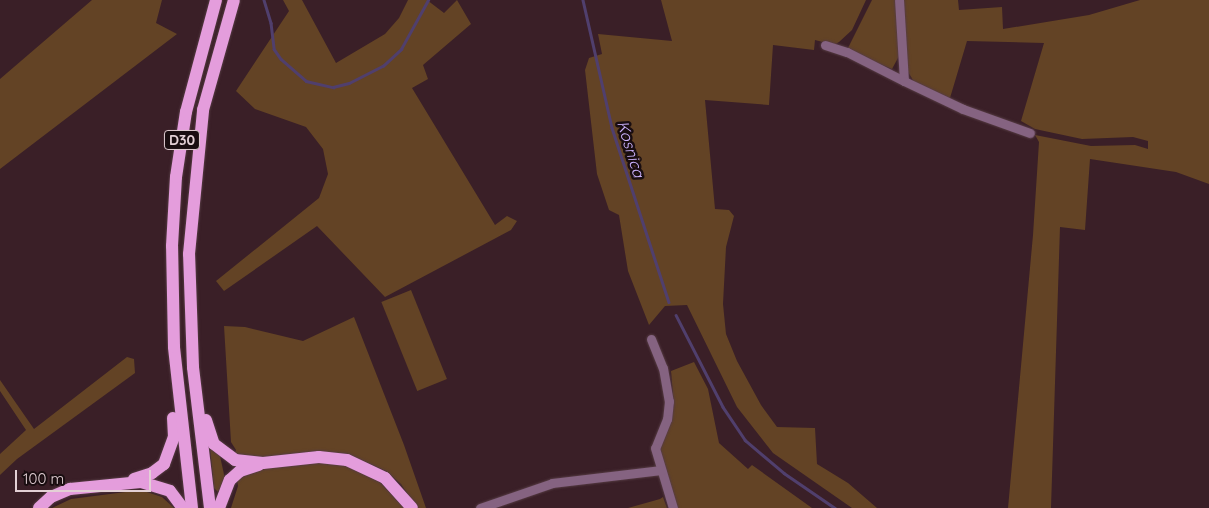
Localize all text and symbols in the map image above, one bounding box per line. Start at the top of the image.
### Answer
water label: Kosnica [613,118,649,180]
road number: D30 [163,128,201,152]
scale bar [18,460,154,492]
text: 100 m [23,469,64,488]

